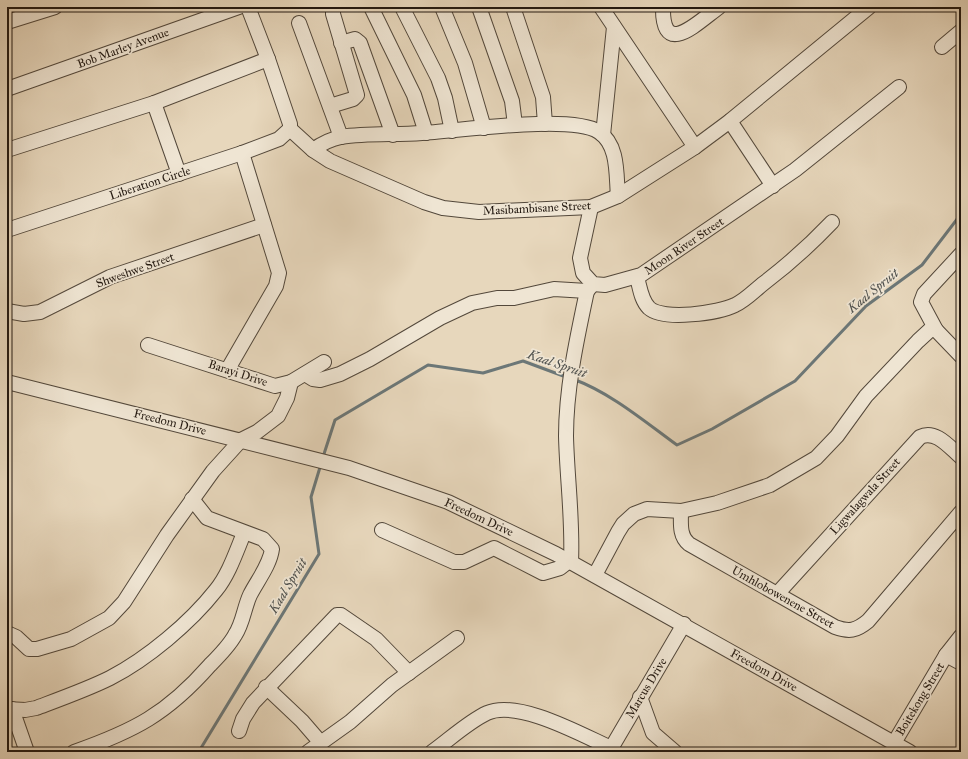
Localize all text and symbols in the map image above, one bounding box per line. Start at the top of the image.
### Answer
street label: Bob Marley Avenue [75,25,171,71]
street label: Liberation Circle [108,163,192,203]
street label: Masibambisane Street [483,198,592,218]
street label: Moon River Street [642,214,727,278]
street label: Shweshwe Street [94,249,177,291]
water label: Kaal Spruit [843,265,903,317]
water label: Kaal Spruit [524,346,590,382]
street label: Barayi Drive [207,357,269,389]
street label: Freedom Drive [132,406,208,438]
street label: Ligwalagwala Street [827,454,904,538]
street label: Freedom Drive [442,495,516,539]
water label: Kaal Spruit [265,555,311,617]
street label: Umhlobowenene Street [729,563,837,631]
street label: Freedom Drive [728,646,800,694]
street label: Marcus Drive [622,655,670,721]
street label: Boitekong Street [893,659,949,739]

